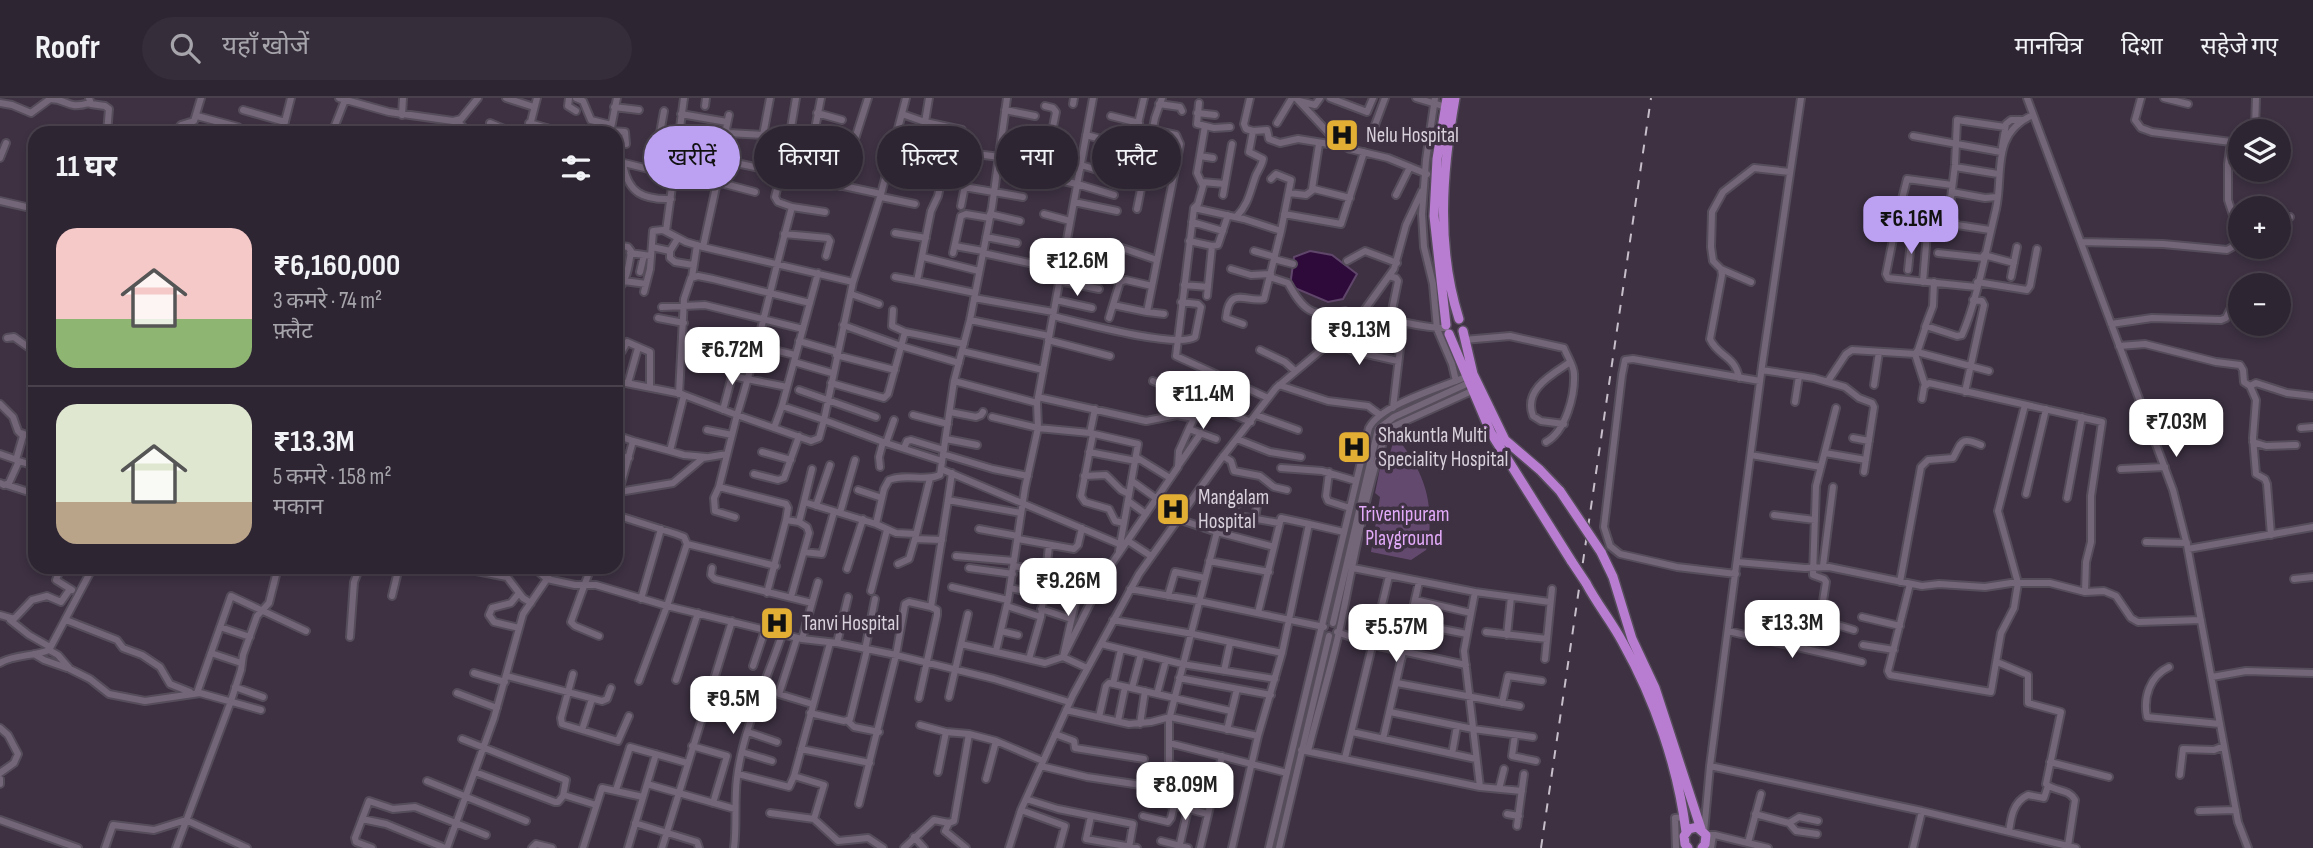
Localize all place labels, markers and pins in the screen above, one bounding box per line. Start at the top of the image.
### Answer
hospital icon: Nelu Hospital [1323,116,1361,154]
place label: Nelu Hospital [1366,123,1459,148]
pin: ₹6.16M [1854,197,1968,256]
pin: ₹12.6M [1020,238,1134,298]
pin: ₹9.13M [1302,308,1416,367]
pin: ₹6.72M [675,328,789,387]
pin: ₹11.4M [1146,372,1260,431]
pin: ₹7.03M [2119,400,2233,459]
place label: Shakuntla Multi Speciality Hospital [1378,423,1508,472]
hospital icon: Shakuntla Multi Speciality Hospital [1335,428,1373,466]
place label: Mangalam Hospital [1198,485,1269,534]
hospital icon: Mangalam Hospital [1154,490,1192,528]
pin: ₹9.26M [1011,559,1125,618]
pin: ₹13.3M [1735,601,1849,660]
hospital icon: Tanvi Hospital [758,604,796,642]
pin: ₹5.57M [1339,604,1453,664]
place label: Tanvi Hospital [802,611,899,636]
pin: ₹9.5M [684,676,782,736]
pin: ₹8.09M [1128,762,1242,822]

